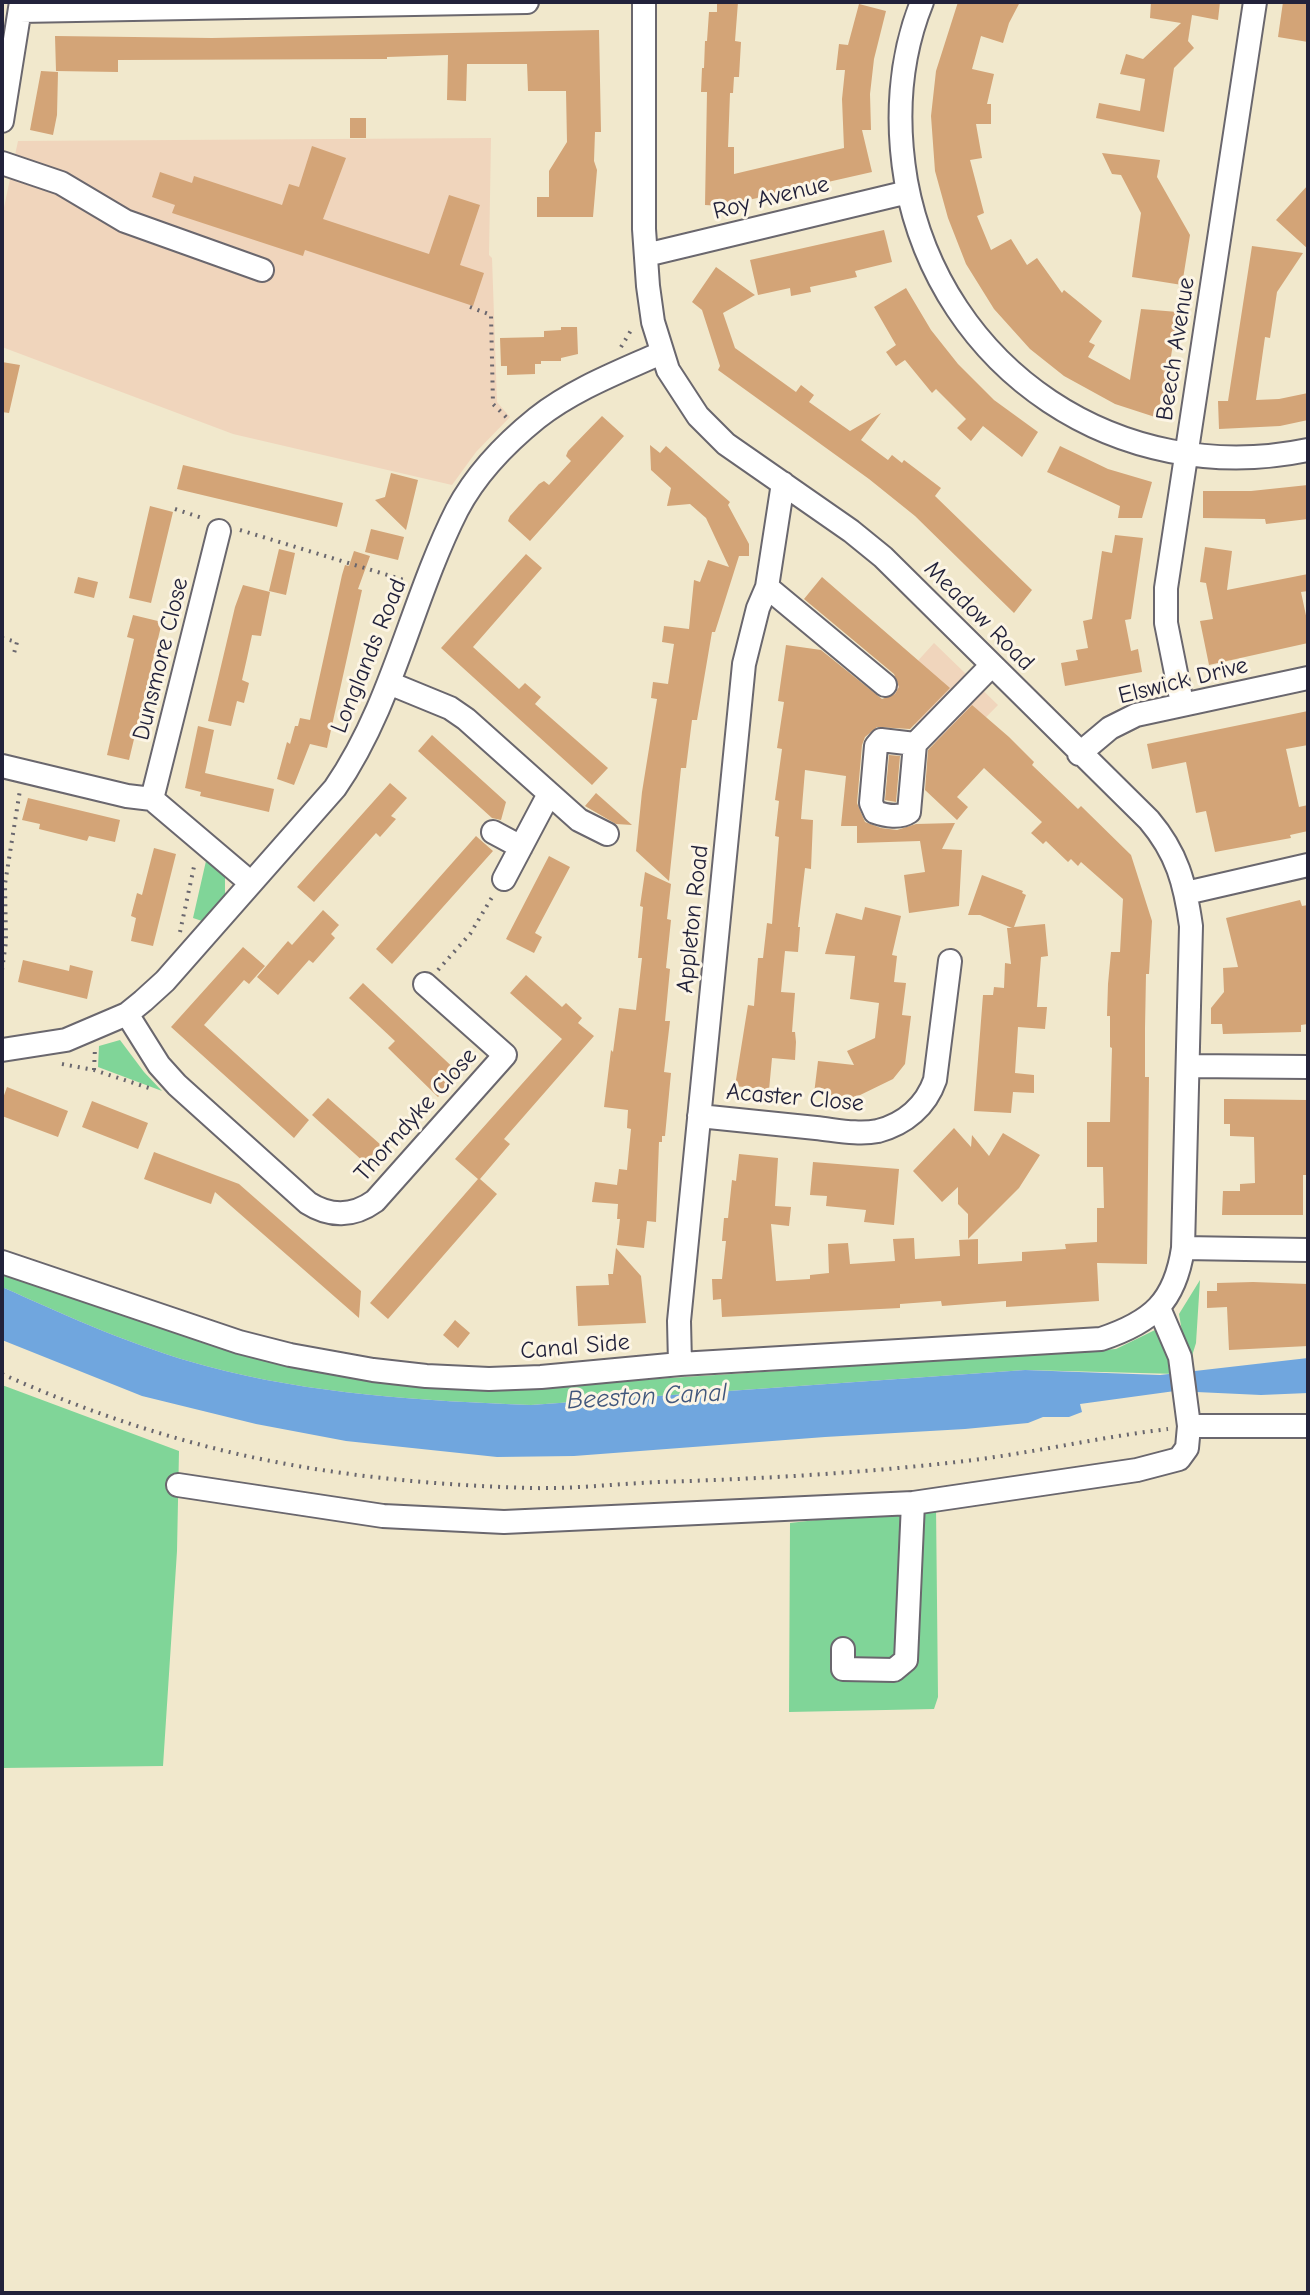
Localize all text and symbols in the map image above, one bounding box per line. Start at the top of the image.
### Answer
street label: Roy Avenue [710,170,832,226]
street label: Beech Avenue [1150,275,1202,423]
street label: Meadow Road [918,555,1040,677]
street label: Dunsmore Close [127,575,195,743]
street label: Longlands Road [325,575,413,737]
street label: Elswick Drive [1115,651,1251,711]
street label: Appleton Road [671,844,715,994]
street label: Thorndyke Close [348,1042,484,1188]
street label: Acaster Close [725,1078,865,1118]
street label: Canal Side [519,1328,631,1366]
water label: Beeston Canal [566,1377,728,1417]

